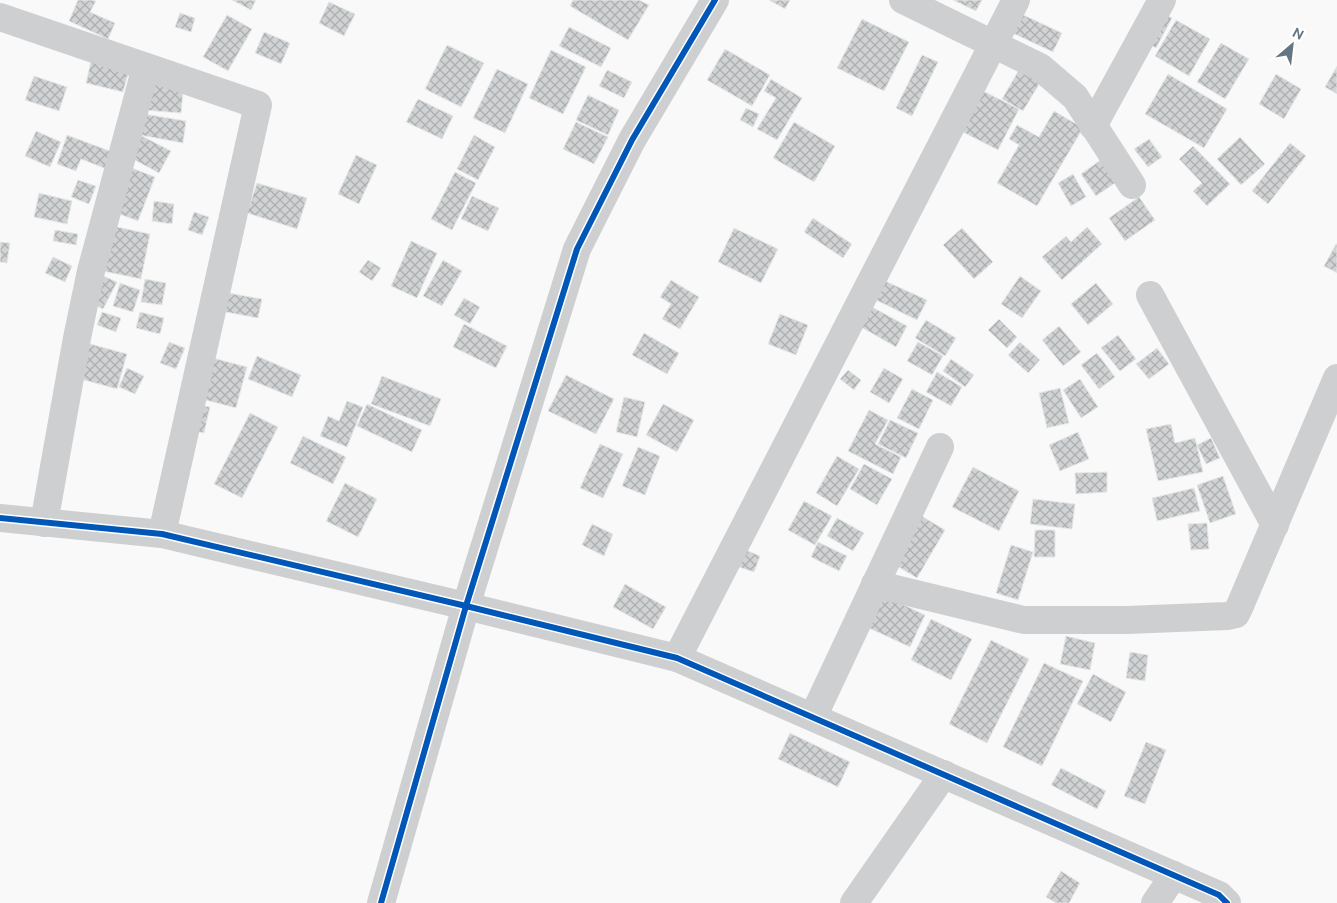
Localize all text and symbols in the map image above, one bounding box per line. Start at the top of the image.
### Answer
north arrow [1267,20,1317,70]
text: N [1290,24,1306,43]

